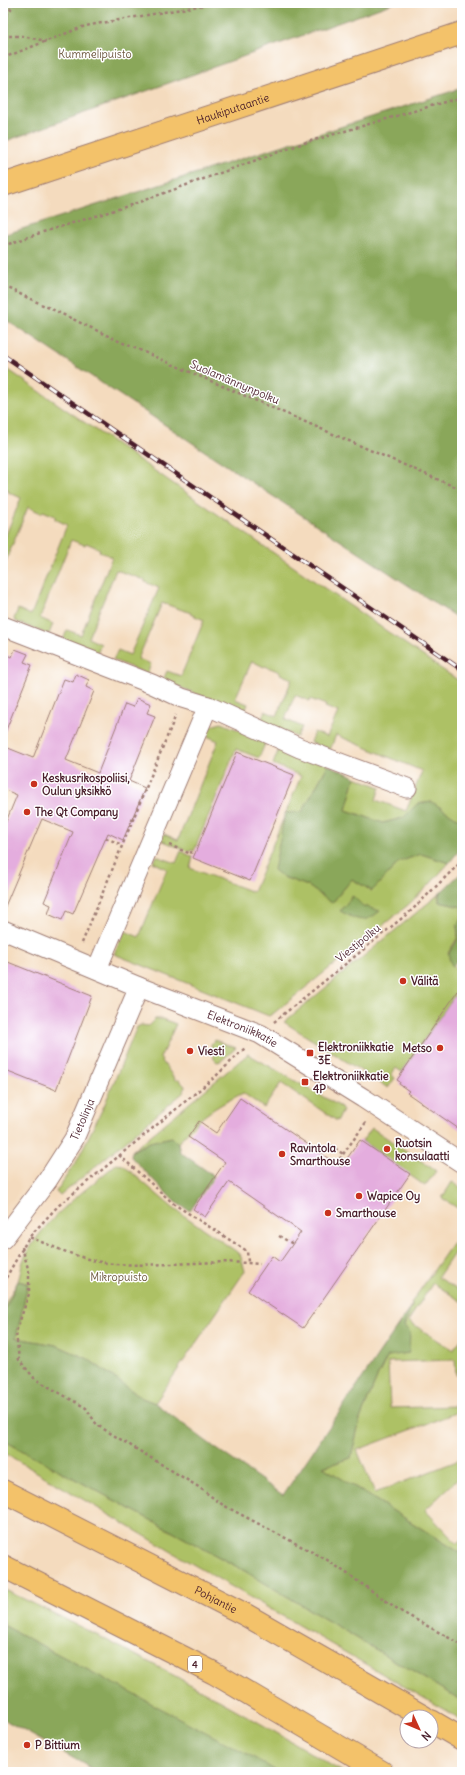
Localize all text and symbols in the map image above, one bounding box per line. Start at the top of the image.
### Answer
park label: Kummelipuisto [58,47,132,61]
street label: Haukiputaantie [194,90,271,128]
street label: Suolamännynpolku [188,357,282,407]
place label: Keskusrikospoliisi, Oulun yksikkö [42,771,130,799]
marker: Keskusrikospoliisi, Oulun yksikkö [29,779,39,789]
place label: The Qt Company [35,805,118,820]
marker: The Qt Company [22,807,32,817]
street label: Viestipolku [333,920,384,965]
place label: Välitä [411,974,439,988]
marker: Välitä [398,976,408,986]
street label: Elektroniikkatie [205,1007,280,1050]
place label: Elektroniikkatie 3E [318,1040,394,1067]
place label: Metso [402,1041,432,1055]
marker: Metso [435,1043,445,1053]
place label: Viesti [198,1044,224,1058]
marker: Viesti [185,1046,195,1056]
marker: Elektroniikkatie 3E [305,1048,315,1058]
place label: Elektroniikkatie 4P [313,1069,389,1096]
marker: Elektroniikkatie 4P [300,1077,310,1087]
street label: Tietolinja [67,1096,97,1142]
place label: Ruotsin konsulaatti [395,1136,449,1163]
place label: Ravintola Smarthouse [290,1141,350,1168]
marker: Ruotsin konsulaatti [382,1144,392,1154]
marker: Ravintola Smarthouse [277,1149,287,1159]
place label: Wapice Oy [367,1189,420,1204]
marker: Wapice Oy [354,1191,364,1201]
place label: Smarthouse [336,1206,396,1220]
marker: Smarthouse [323,1208,333,1218]
park label: Mikropuisto [90,1270,148,1284]
street label: Pohjantie [192,1583,240,1616]
road number: 4 [188,1656,202,1672]
north arrow [399,1709,439,1749]
text: N [419,1728,434,1744]
place label: P Bittium [35,1738,80,1752]
marker: P Bittium [22,1740,32,1750]

